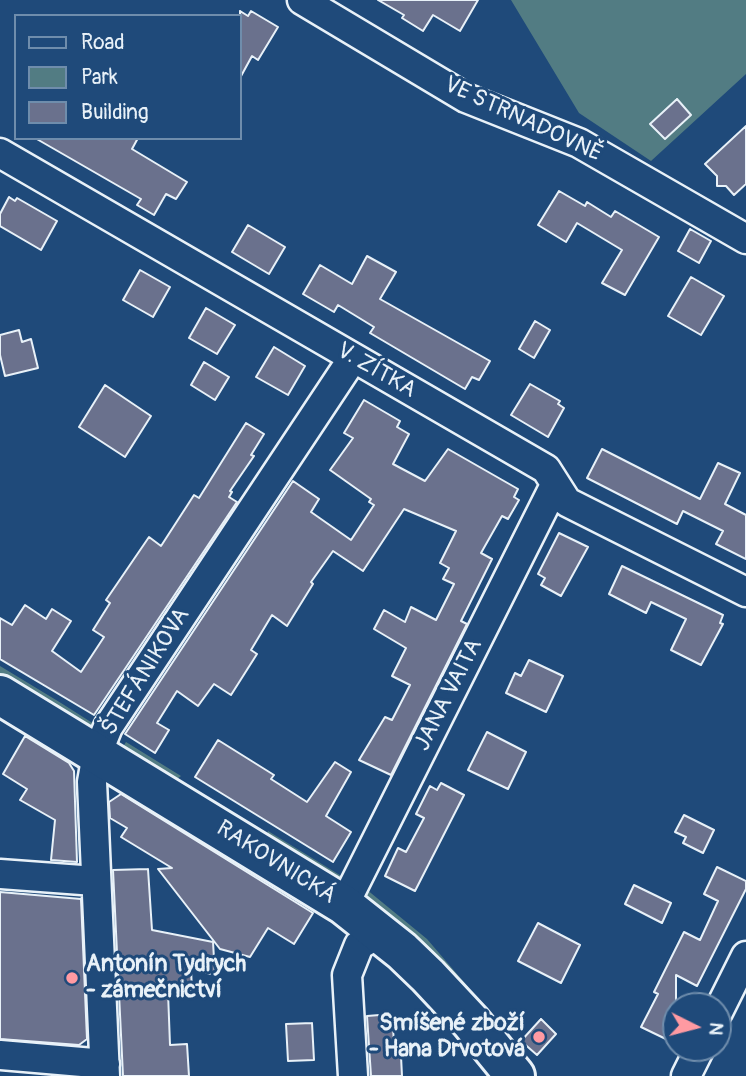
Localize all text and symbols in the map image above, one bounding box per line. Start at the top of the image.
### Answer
legend [14,14,242,140]
text: Road [81,29,125,56]
text: Park [81,64,118,91]
street label: VE STRNADOVNĚ [439,71,607,169]
text: Building [81,99,148,126]
street label: V. ZÍTKA [331,337,421,405]
street label: ŠTEFÁNIKOVA [96,603,196,741]
street label: JANA VAITA [409,634,489,756]
street label: RAKOVNICKÁ [211,815,341,911]
place label: Antonín Tydrych - zámečnictví [86,951,246,1005]
marker: Antonín Tydrych - zámečnictví [64,970,80,986]
north arrow [662,992,732,1062]
place label: Smíšené zboží - Hana Drvotová [369,1010,525,1064]
text: N [703,1021,729,1037]
marker: Smíšené zboží - Hana Drvotová [531,1029,547,1045]

